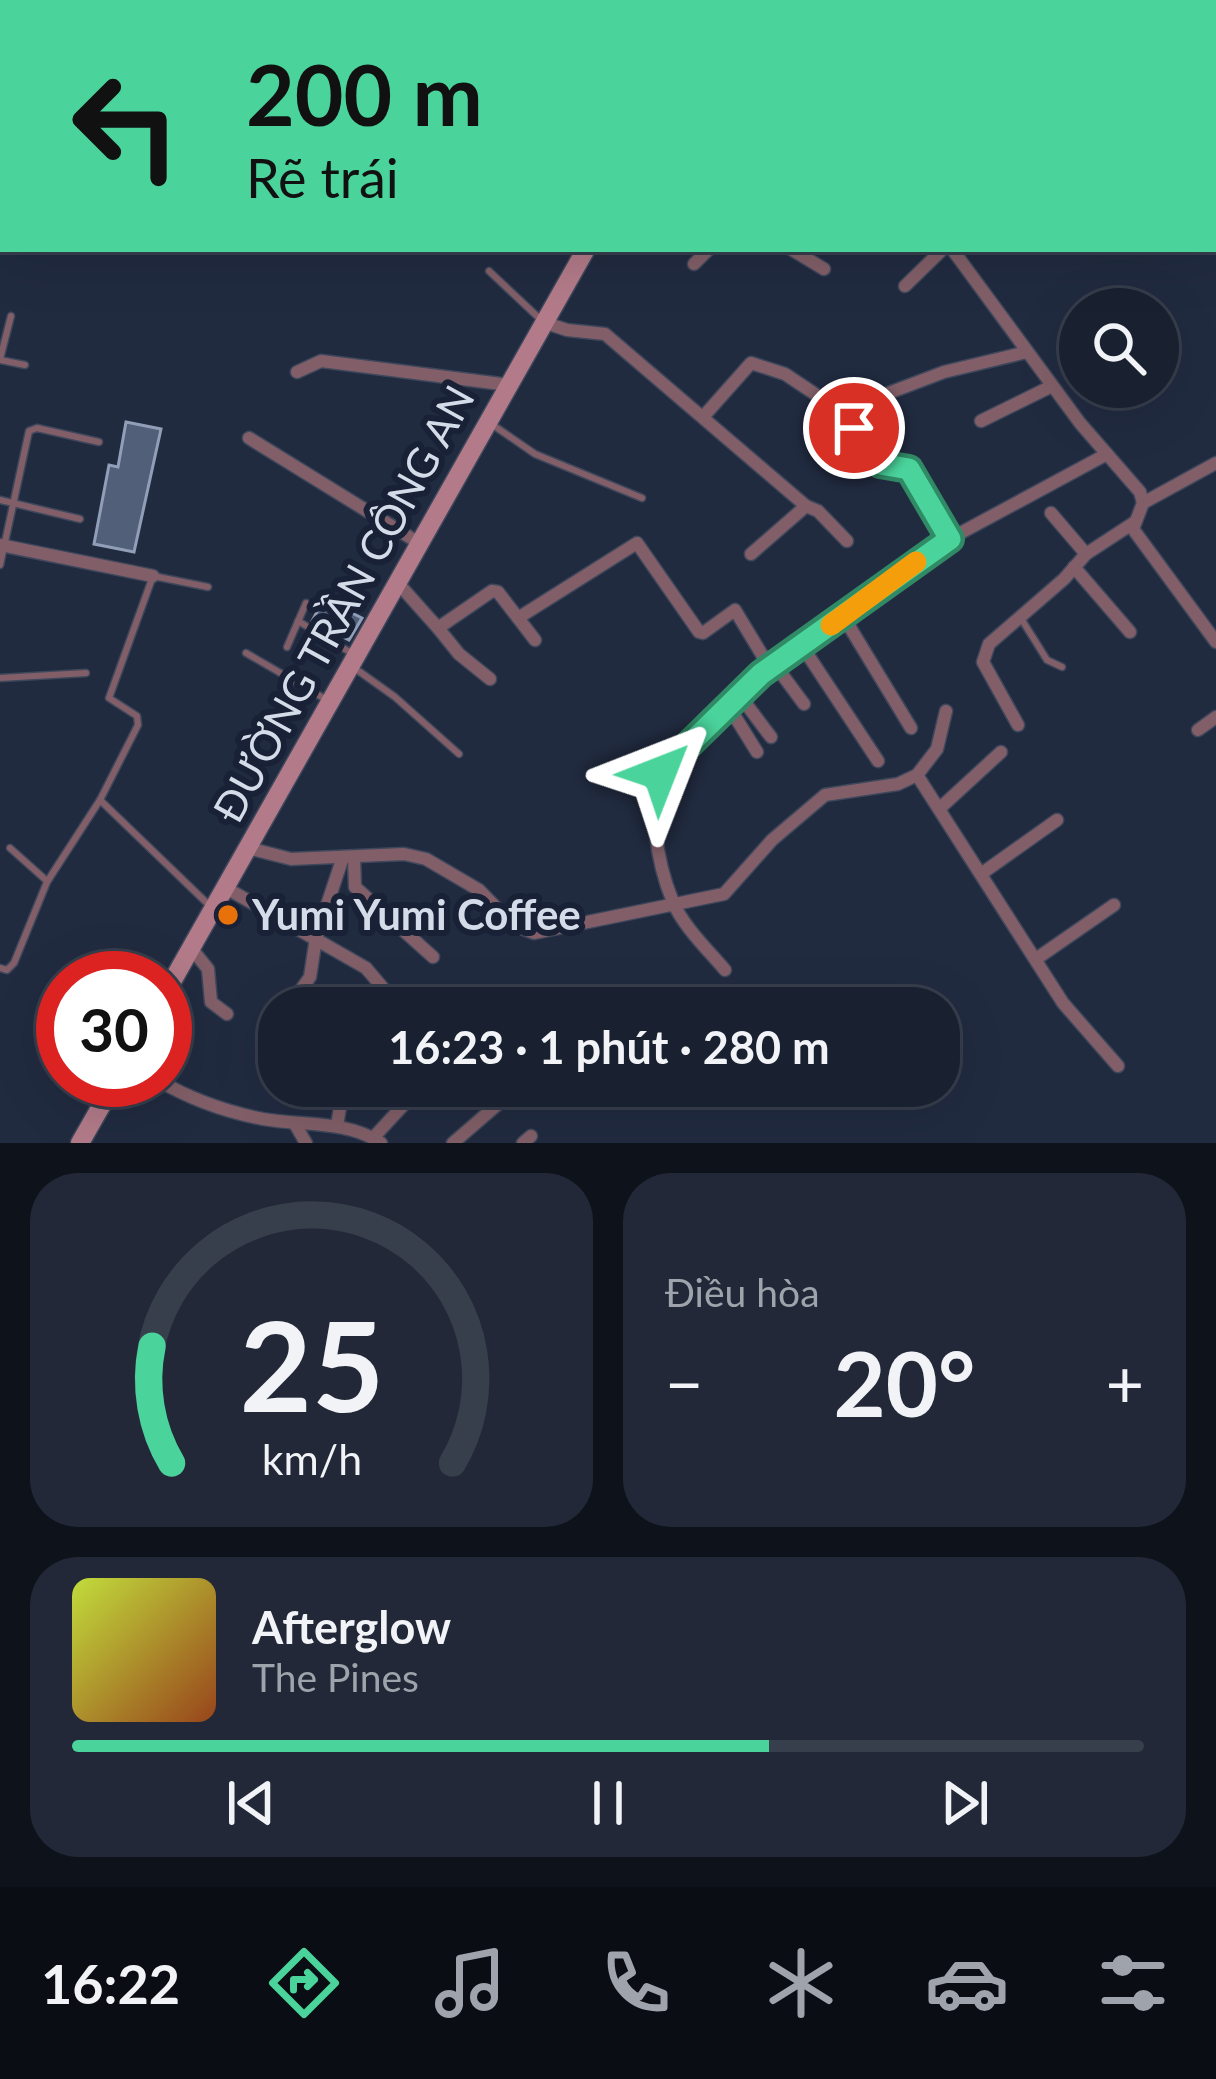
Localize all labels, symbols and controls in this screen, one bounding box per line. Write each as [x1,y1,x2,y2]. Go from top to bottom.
text: 200 m [246,43,483,144]
icon: left [48,48,204,204]
text: Rẽ trái [246,145,399,210]
map controls [1059,288,1179,408]
button: search [1059,288,1179,408]
street label: ĐƯỜNG TRẦN CÔNG AN [201,376,484,830]
pin [803,377,905,479]
icon: arrive [821,395,887,461]
position arrow [597,710,723,836]
place label: Yumi Yumi Coffee [251,889,581,939]
marker: Yumi Yumi Coffee [215,902,241,928]
speed limit sign: 30 [36,951,192,1107]
text: 16:23 · 1 phút · 280 m [388,1020,830,1074]
text: Điều hòa [665,1269,820,1315]
text: 25 [239,1289,384,1439]
text: 20° [834,1328,975,1436]
text: − [665,1343,703,1422]
text: + [1106,1343,1144,1422]
text: km/h [261,1433,362,1484]
text: Afterglow [252,1600,451,1654]
text: The Pines [252,1654,419,1700]
icon: previous [218,1770,284,1836]
icon: pause [575,1770,641,1836]
icon: next [932,1770,998,1836]
icon: directions [262,1941,346,2025]
icon: music [428,1941,512,2025]
icon: phone [594,1941,678,2025]
icon: climate [759,1941,843,2025]
icon: car [925,1941,1009,2025]
icon: filters [1091,1941,1175,2025]
text: 16:22 [41,1951,180,2016]

